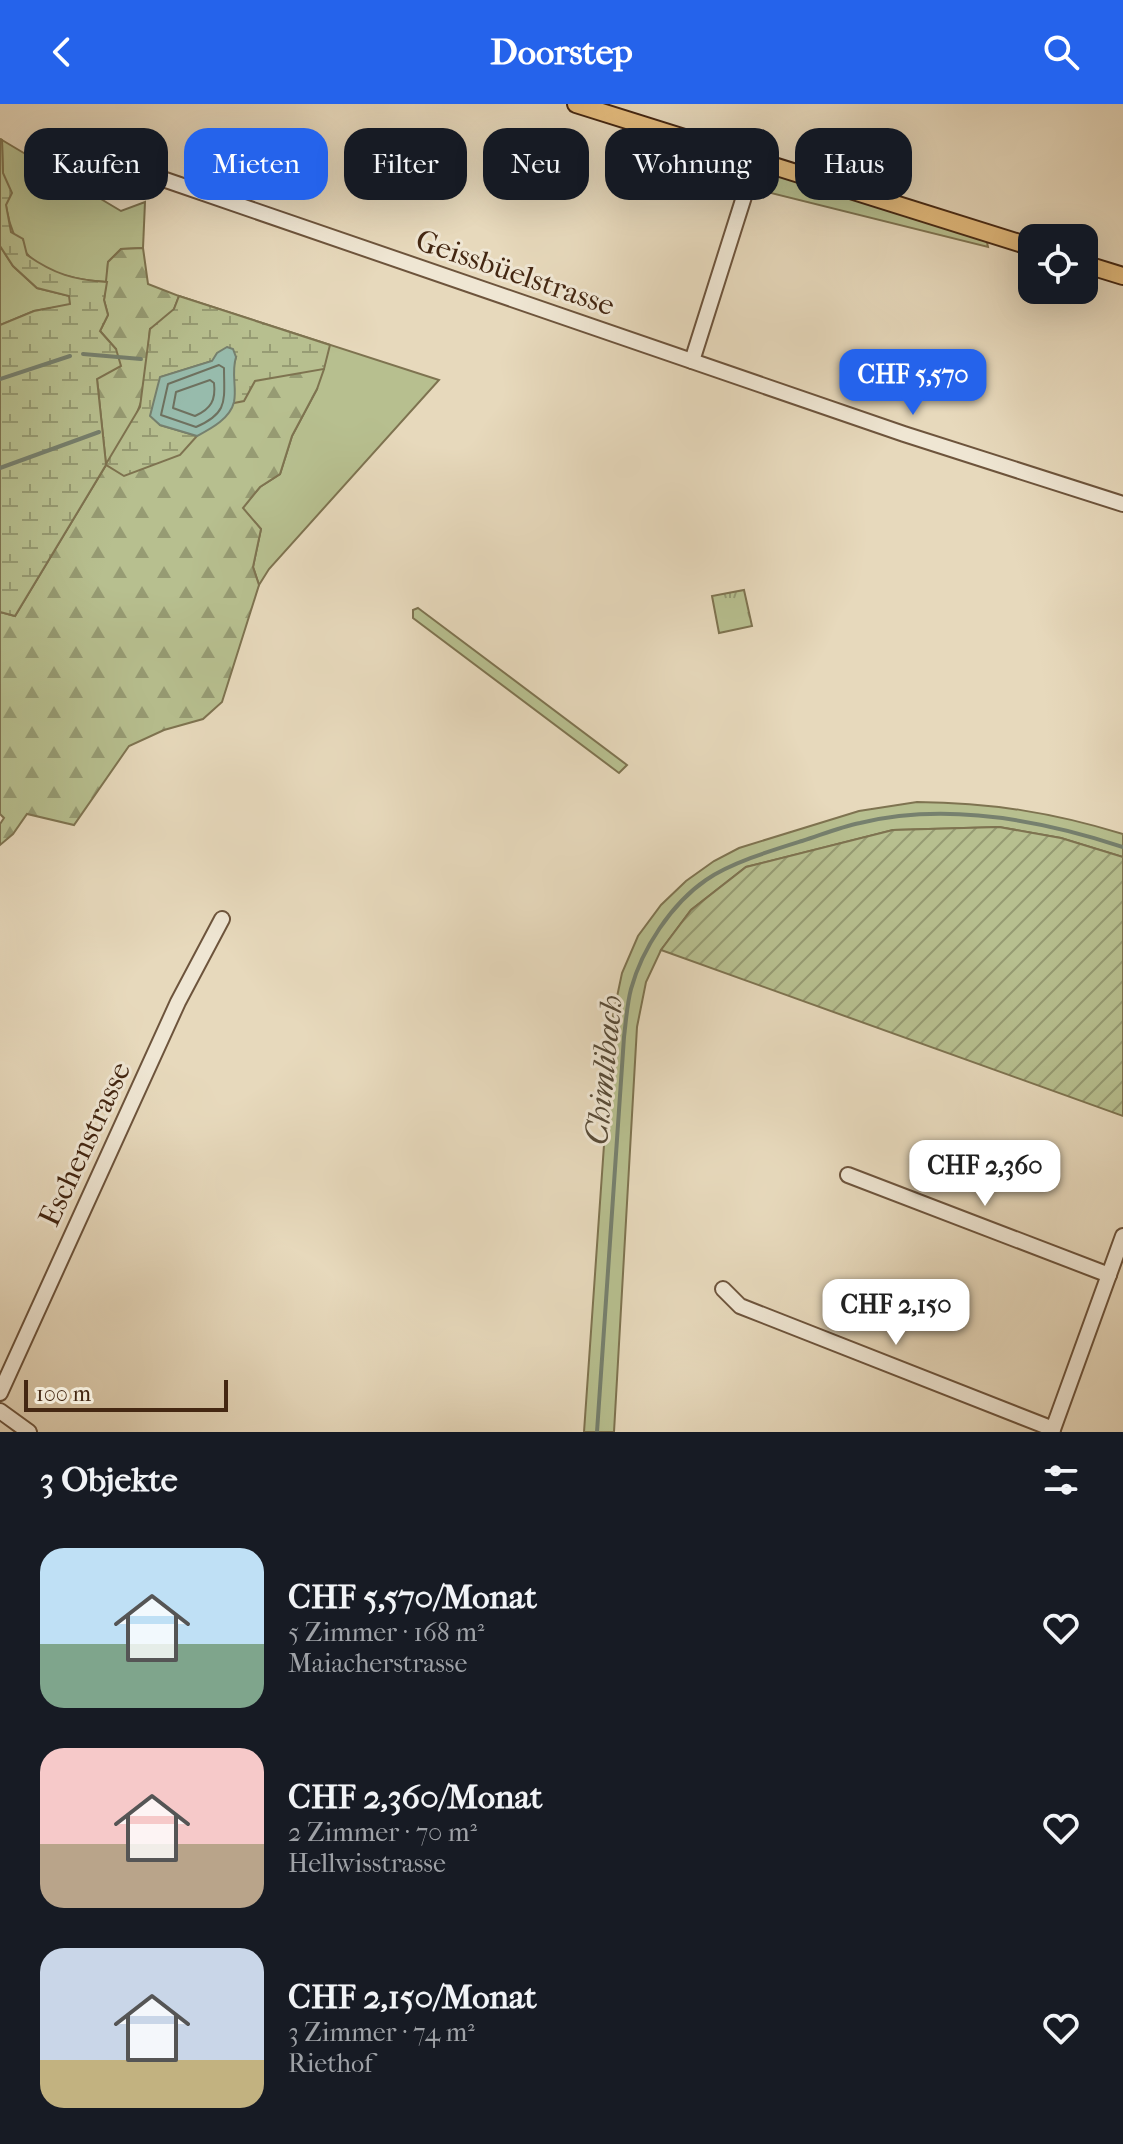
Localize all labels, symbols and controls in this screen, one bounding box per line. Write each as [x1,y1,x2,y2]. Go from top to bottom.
icon: back [40,30,84,74]
icon: search [1039,30,1083,74]
text: Doorstep [490,31,633,73]
chip: Kaufen [24,128,168,200]
chip: Mieten [184,128,328,200]
chip: Filter [344,128,467,200]
chip: Neu [483,128,589,200]
chip: Wohnung [605,128,779,200]
chip: Haus [795,128,912,200]
street label: Geissbüelstrasse [411,223,619,323]
map controls [1018,224,1098,304]
button: locate [1018,224,1098,304]
pin: CHF 5,570 [821,349,1005,417]
text: CHF 5,570 [857,359,969,390]
water label: Chimlibach [578,993,630,1147]
street label: Eschenstrasse [32,1056,138,1232]
pin: CHF 2,360 [893,1140,1077,1208]
text: CHF 2,360 [927,1150,1043,1181]
pin: CHF 2,150 [804,1279,988,1347]
text: CHF 2,150 [840,1289,952,1320]
scale bar [24,1376,228,1412]
text: 100 m [36,1381,91,1407]
icon: filters [1039,1458,1083,1502]
text: 3 Objekte [40,1460,178,1500]
text: CHF 5,570/Monat [288,1577,537,1617]
icon: home [104,1580,200,1676]
icon: heart [1039,1606,1083,1650]
text: 5 Zimmer · 168 m² [288,1617,484,1648]
text: Maiacherstrasse [288,1648,467,1679]
text: CHF 2,360/Monat [288,1777,542,1817]
icon: home [104,1780,200,1876]
icon: heart [1039,1806,1083,1850]
text: 2 Zimmer · 70 m² [288,1817,477,1848]
text: Hellwisstrasse [288,1848,446,1879]
text: CHF 2,150/Monat [288,1977,537,2017]
icon: home [104,1980,200,2076]
icon: heart [1039,2006,1083,2050]
text: 3 Zimmer · 74 m² [288,2017,475,2048]
text: Riethof [288,2048,373,2079]

